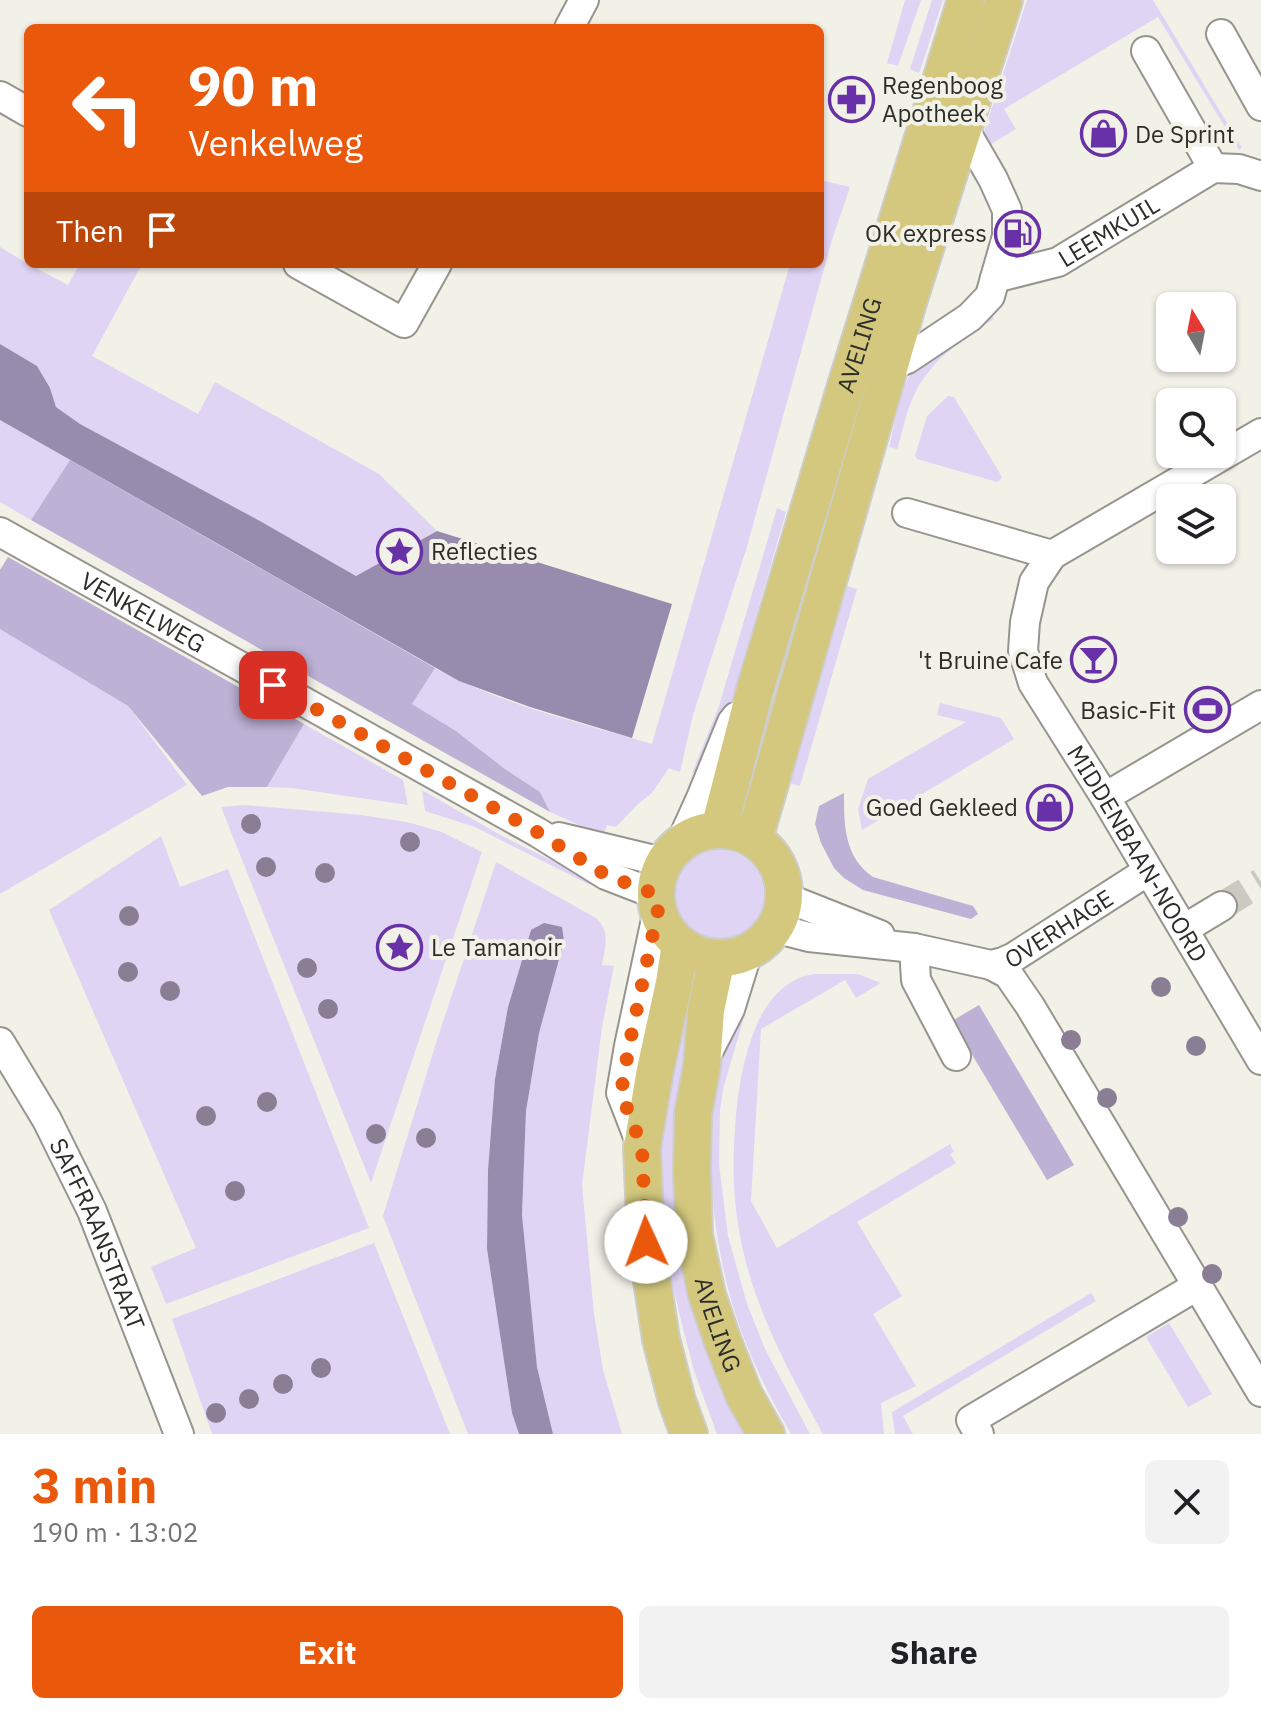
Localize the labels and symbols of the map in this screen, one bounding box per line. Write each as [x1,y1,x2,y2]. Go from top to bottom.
place label: Regenboog Apotheek [882,69,1003,129]
pharmacy icon: Regenboog Apotheek [827,75,875,123]
shop icon: De Sprint [1080,110,1128,158]
place label: De Sprint [1135,118,1235,150]
street label: LEEMKUIL [1052,189,1165,274]
fuel station icon: OK express [994,209,1042,257]
place label: OK express [865,217,987,249]
north arrow [1156,292,1236,372]
street label: AVELING [829,293,889,397]
place icon: Reflecties [376,527,424,575]
place label: Reflecties [431,535,538,567]
street label: VENKELWEG [75,564,211,660]
bar icon: 't Bruine Cafe [1070,636,1118,684]
place label: 't Bruine Cafe [918,644,1063,676]
pin [239,651,307,719]
sports icon: Basic-Fit [1183,686,1231,734]
place label: Basic-Fit [1080,694,1176,726]
street label: MIDDENBAAN-NOORD [1060,739,1215,968]
shop icon: Goed Gekleed [1025,783,1073,831]
place label: Goed Gekleed [866,791,1018,823]
street label: OVERHAGE [999,882,1119,975]
place icon: Le Tamanoir [376,923,424,971]
place label: Le Tamanoir [431,931,562,963]
street label: SAFFRAANSTRAAT [42,1133,153,1335]
position arrow [604,1200,688,1284]
street label: AVELING [688,1274,749,1377]

